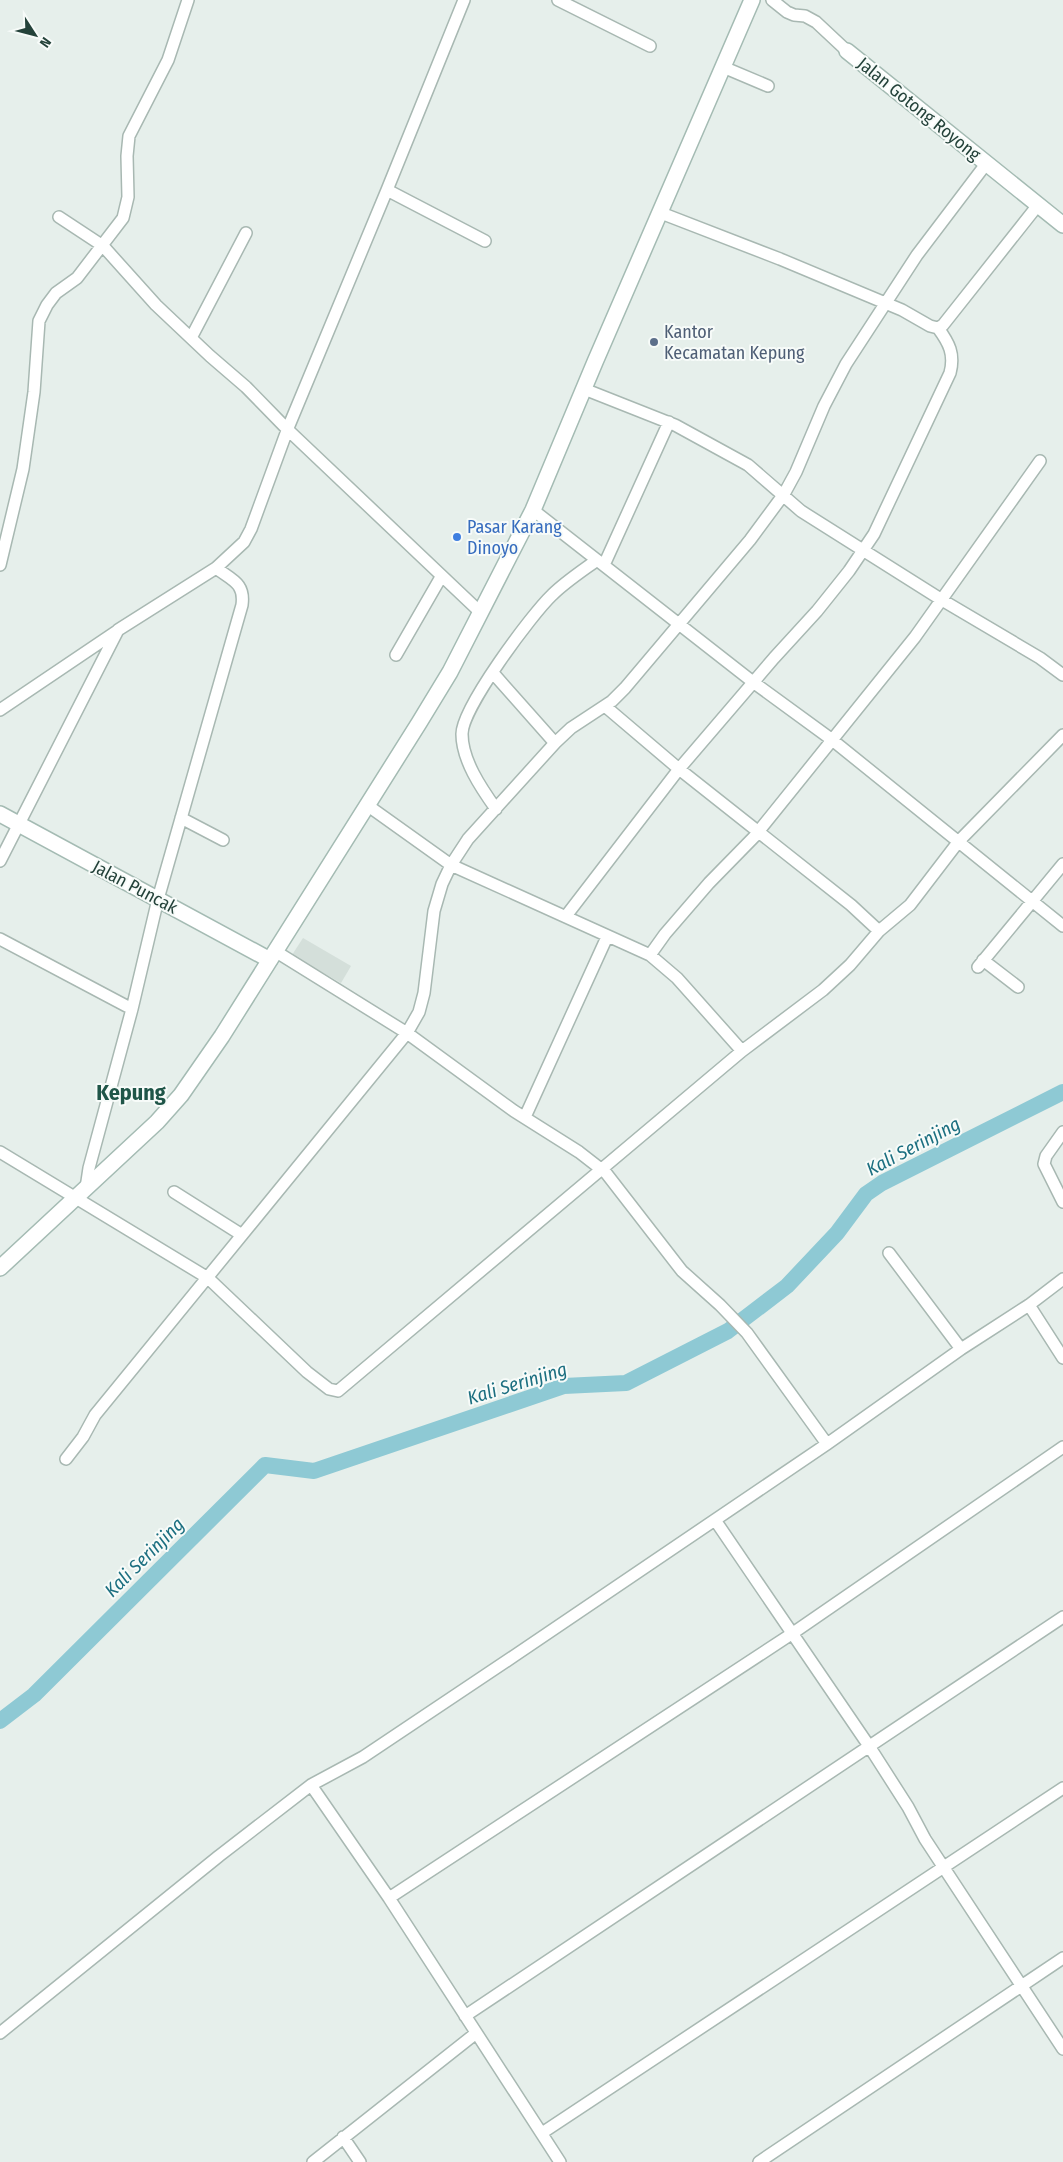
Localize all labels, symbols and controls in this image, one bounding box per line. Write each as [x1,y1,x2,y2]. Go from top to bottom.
north arrow [10,10,60,60]
text: N [36,34,54,51]
street label: Jalan Gotong Royong [853,53,985,166]
place label: Kantor Kecamatan Kepung [664,321,805,364]
marker: Kantor Kecamatan Kepung [648,336,660,348]
place label: Pasar Karang Dinoyo [467,516,562,559]
marker: Pasar Karang Dinoyo [451,531,463,543]
street label: Jalan Puncak [89,855,182,919]
district label: Kepung [96,1079,166,1106]
water label: Kali Serinjing [862,1112,964,1181]
water label: Kali Serinjing [465,1357,570,1410]
water label: Kali Serinjing [100,1513,189,1602]

